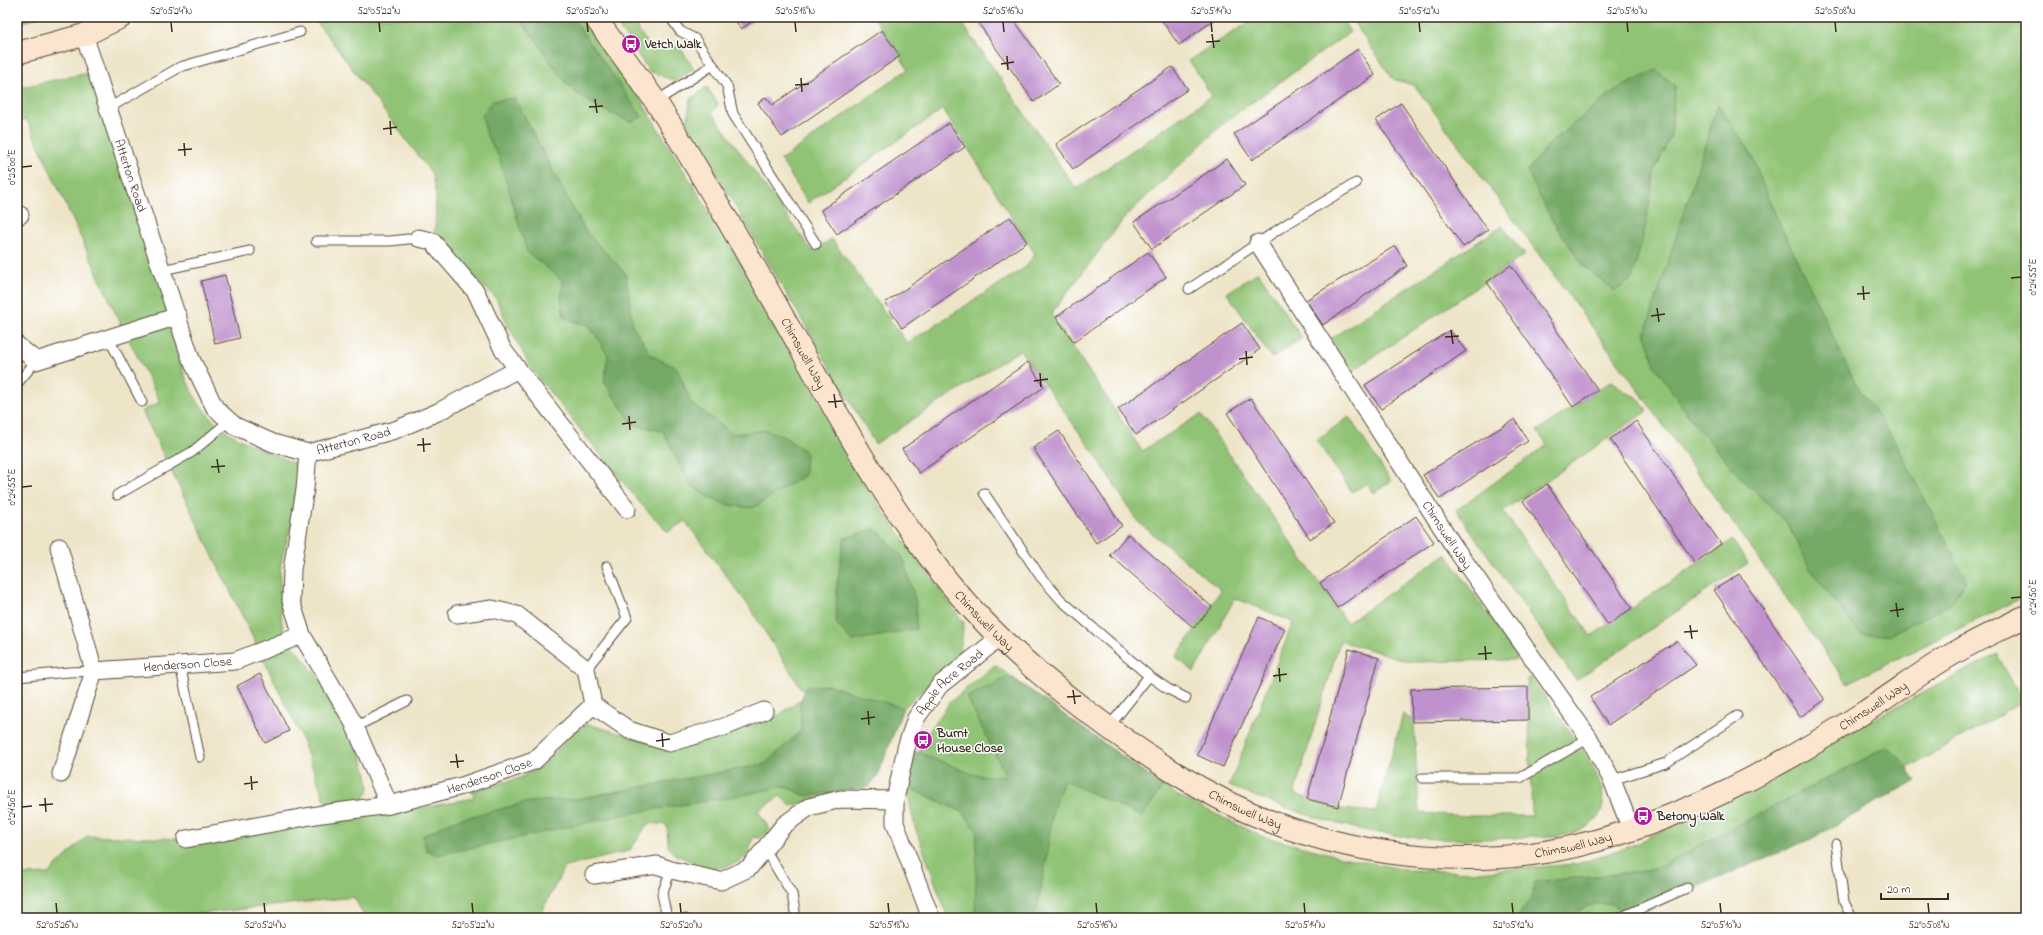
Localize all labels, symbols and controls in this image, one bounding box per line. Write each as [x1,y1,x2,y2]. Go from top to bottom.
text: 52°05'24"N [150,4,193,19]
text: 52°05'22"N [357,4,401,19]
text: 52°05'20"N [566,4,609,19]
text: 52°05'18"N [775,4,815,19]
text: 52°05'16"N [982,4,1024,19]
text: 52°05'14"N [1191,4,1232,19]
text: 52°05'12"N [1398,4,1440,19]
text: 52°05'10"N [1606,4,1648,19]
text: 52°05'08"N [1814,4,1856,19]
bus stop icon: Vetch Walk [620,33,642,55]
place label: Vetch Walk [644,35,702,54]
street label: Atterton Road [110,137,152,215]
text: 0°25'00"E [5,149,20,185]
text: 0°24'55"E [2026,259,2041,295]
street label: Chimswell Way [776,314,831,393]
street label: Atterton Road [315,422,393,460]
text: 0°24'55"E [5,469,20,505]
street label: Chimswell Way [1417,497,1477,574]
text: 0°24'50"E [2026,579,2041,615]
street label: Chimswell Way [950,586,1018,657]
street label: Apple Acre Road [912,644,988,719]
street label: Henderson Close [143,652,233,677]
street label: Chimswell Way [1835,676,1912,735]
place label: Burnt House Close [936,724,1004,758]
bus stop icon: Burnt House Close [912,729,934,751]
street label: Henderson Close [445,753,535,799]
street label: Chimswell Way [1205,785,1285,835]
text: 0°24'50"E [5,789,20,825]
bus stop icon: Betony Walk [1632,805,1654,827]
place label: Betony Walk [1656,807,1725,828]
street label: Chimswell Way [1533,827,1614,863]
scale bar [1881,875,1948,901]
text: 20 m [1887,881,1910,899]
text: 52°05'26"N [36,918,79,933]
text: 52°05'24"N [244,918,287,933]
text: 52°05'22"N [451,918,495,933]
text: 52°05'20"N [660,918,703,933]
text: 52°05'18"N [869,918,909,933]
text: 52°05'16"N [1076,918,1118,933]
text: 52°05'14"N [1285,918,1326,933]
text: 52°05'12"N [1492,918,1534,933]
text: 52°05'10"N [1700,918,1742,933]
text: 52°05'08"N [1908,918,1950,933]

